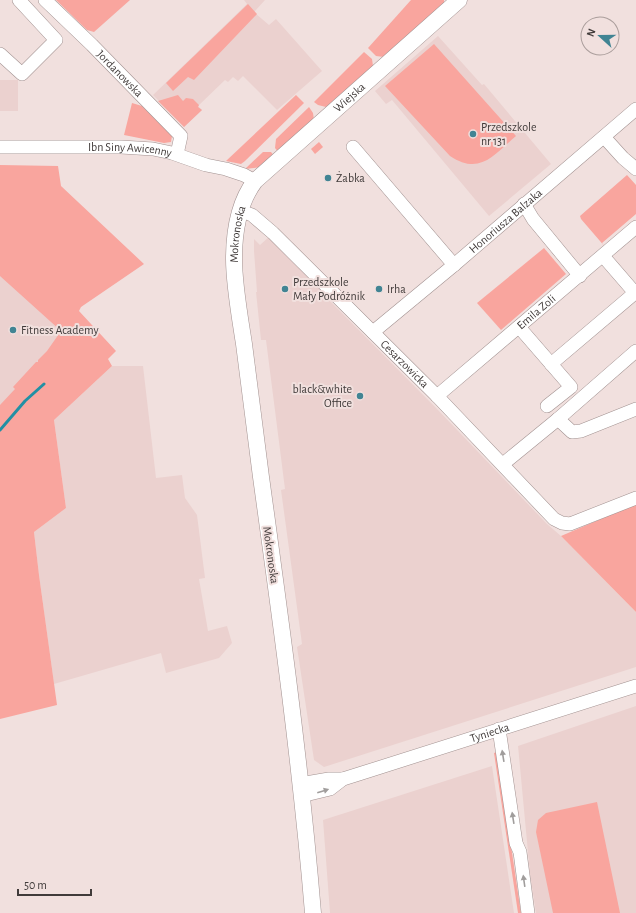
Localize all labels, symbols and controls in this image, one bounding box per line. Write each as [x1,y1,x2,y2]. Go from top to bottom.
north arrow [580,16,620,56]
text: N [585,27,598,38]
street label: Jordanowska [95,48,146,100]
street label: Wiejska [331,80,368,114]
place label: Przedszkole nr 131 [481,121,537,147]
marker: Przedszkole nr 131 [468,129,478,139]
street label: Ibn Siny Awicenny [88,141,173,160]
place label: Żabka [336,171,365,184]
marker: Żabka [323,173,333,183]
street label: Honoriusza Balzaka [467,186,545,255]
street label: Mokronoska [228,204,248,263]
place label: Przedszkole Mały Podróżnik [293,276,366,303]
place label: Irha [387,283,406,295]
marker: Przedszkole Mały Podróżnik [280,284,290,294]
marker: Irha [374,284,384,294]
street label: Emila Zoli [514,292,558,331]
place label: Fitness Academy [21,324,99,337]
marker: Fitness Academy [8,325,18,335]
street label: Cesarzowicka [378,338,431,390]
place label: black&white Office [292,383,352,409]
marker: black&white Office [355,391,365,401]
street label: Mokronoska [261,526,281,585]
street label: Tyniecka [469,721,511,744]
one-way arrow [500,750,506,762]
one-way arrow [318,788,330,794]
one-way arrow [510,812,516,824]
scale bar [18,871,91,897]
one-way arrow [521,875,527,887]
text: 50 m [24,879,47,891]

